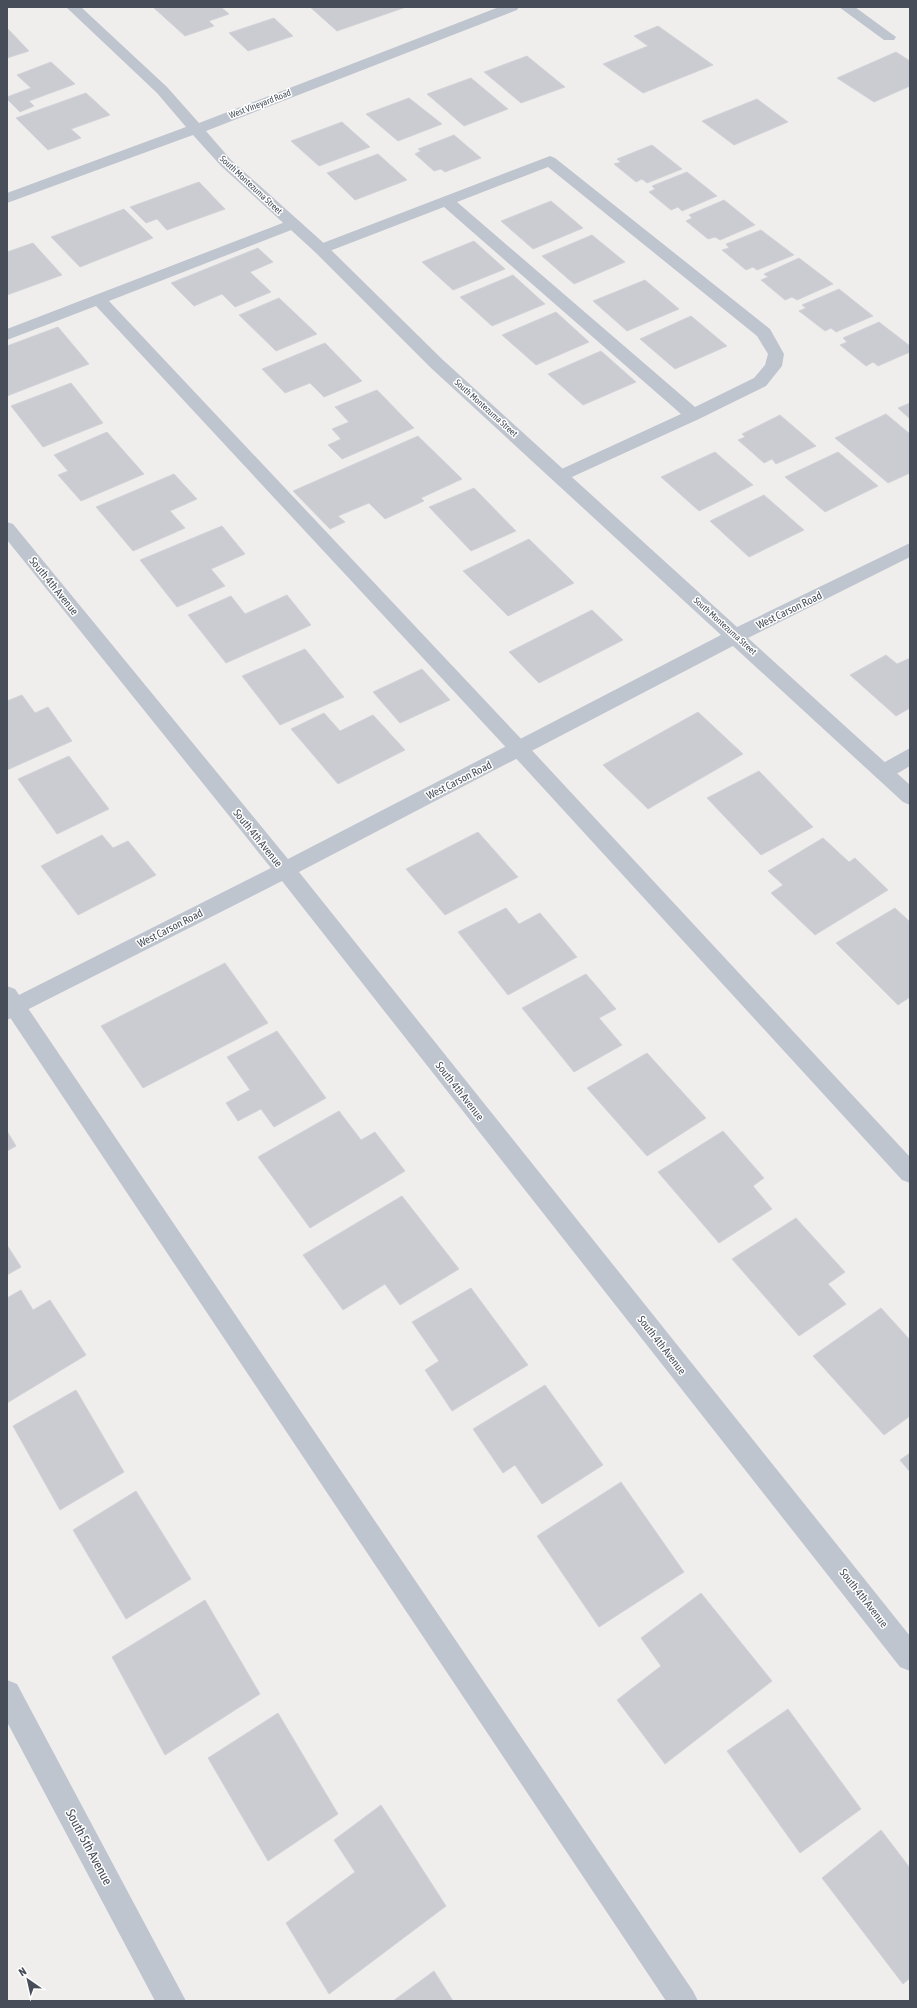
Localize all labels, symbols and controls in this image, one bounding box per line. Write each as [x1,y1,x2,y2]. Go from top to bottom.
street label: West Vineyard Road [228,88,292,120]
street label: South Montezuma Street [218,154,284,217]
street label: South Montezuma Street [453,377,520,439]
street label: South 4th Avenue [27,555,81,617]
street label: West Carson Road [754,589,824,631]
street label: South Montezuma Street [692,595,759,657]
street label: West Carson Road [424,758,494,802]
street label: South 4th Avenue [231,807,285,869]
street label: West Carson Road [135,906,205,950]
street label: South 4th Avenue [433,1059,487,1123]
street label: South 4th Avenue [635,1313,689,1377]
street label: South 4th Avenue [837,1566,891,1630]
street label: South 5th Avenue [63,1807,115,1888]
north arrow [8,1960,48,2000]
text: N [16,1965,28,1979]

